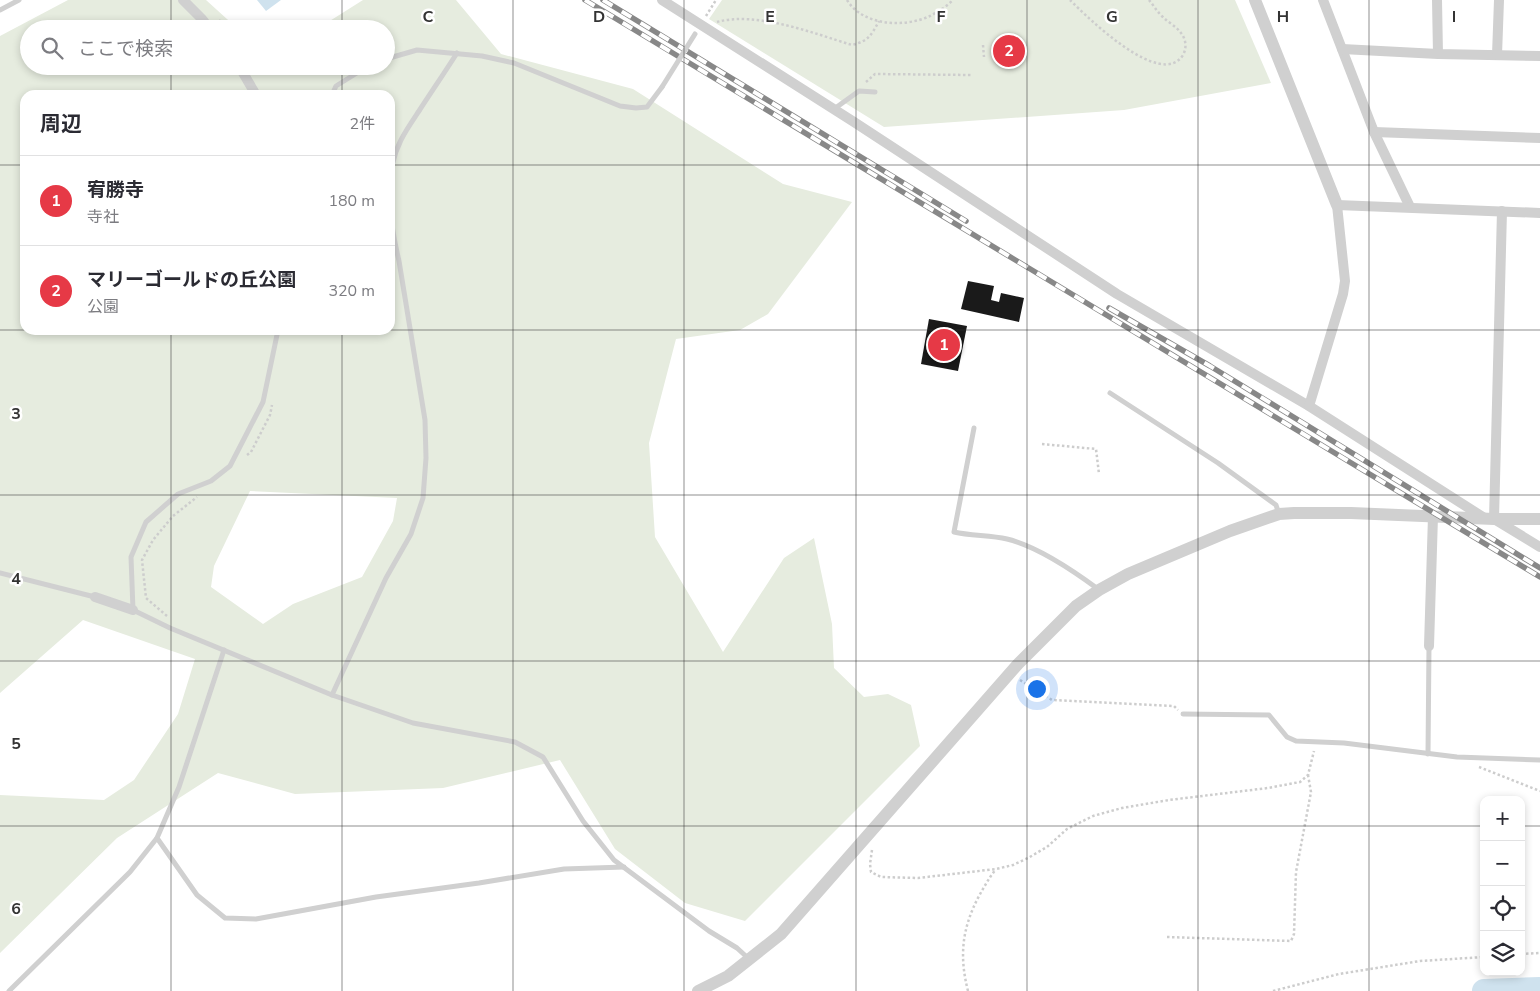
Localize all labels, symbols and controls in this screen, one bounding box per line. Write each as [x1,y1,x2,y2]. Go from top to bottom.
text: C [423,6,434,28]
text: D [593,6,605,28]
text: E [765,6,775,28]
text: F [937,6,946,28]
text: G [1106,6,1118,28]
text: H [1277,6,1289,28]
text: I [1452,6,1456,28]
search box [20,20,395,75]
pin: 2 [993,32,1025,70]
icon: search [38,34,66,62]
text: ここで検索 [78,36,173,62]
text: 周辺 [40,110,82,138]
text: 2件 [349,113,375,135]
text: 宥勝寺 [87,177,144,203]
text: 1 [51,190,61,212]
text: 180 m [328,190,375,212]
text: 寺社 [87,206,119,228]
text: マリーゴールドの丘公園 [87,267,296,293]
text: 2 [51,280,61,302]
text: 320 m [328,280,375,302]
text: 公園 [87,296,119,318]
pin: 1 [928,326,960,364]
text: 3 [11,403,21,425]
text: 4 [11,568,21,590]
your location [1024,676,1050,702]
text: 5 [11,733,21,755]
map controls [1480,796,1525,976]
button: + [1480,796,1525,841]
button: − [1480,841,1525,886]
button: locate [1480,886,1525,931]
text: 6 [11,898,21,920]
button: layers [1480,931,1525,976]

